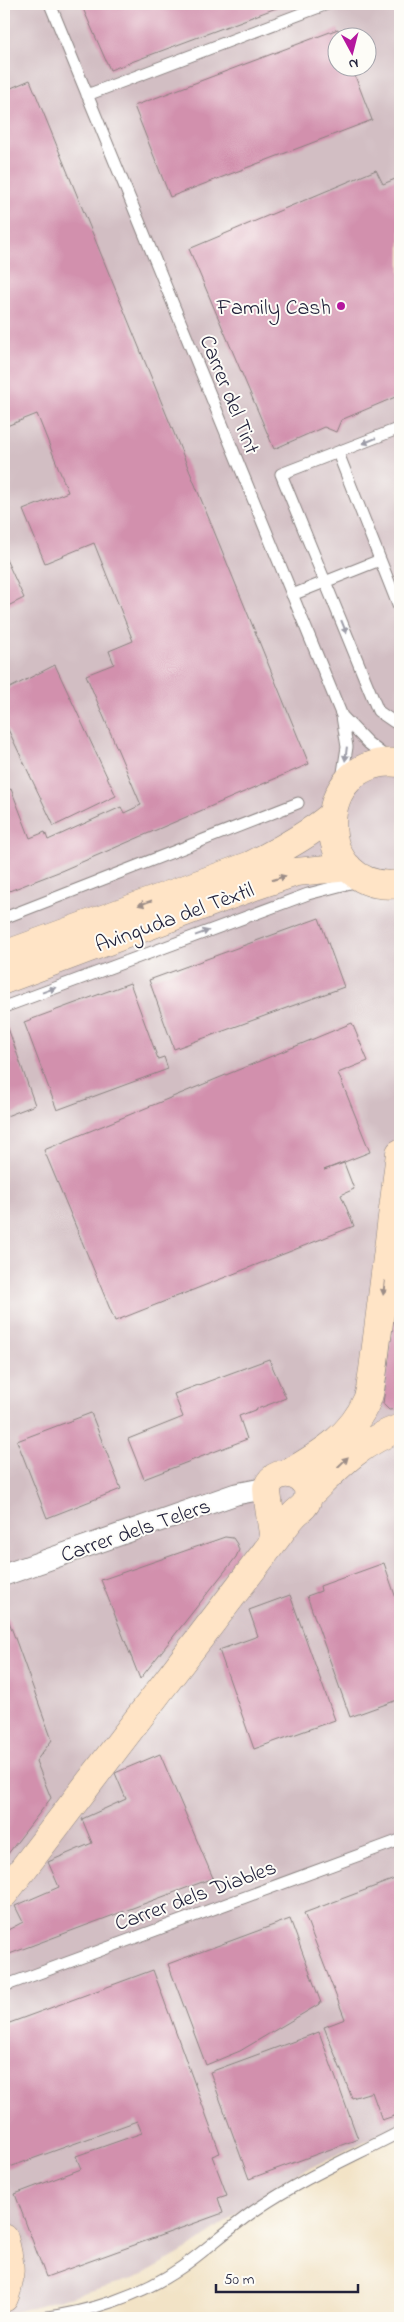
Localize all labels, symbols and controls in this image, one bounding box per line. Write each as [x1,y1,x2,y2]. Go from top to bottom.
north arrow [326,28,376,78]
text: N [347,52,359,74]
place label: Family Cash [216,293,331,326]
marker: Family Cash [335,300,347,312]
street label: Carrer del Tint [190,331,267,460]
one-way arrow [362,437,376,445]
one-way arrow [341,620,349,634]
one-way arrow [341,746,349,762]
one-way arrow [272,874,287,882]
street label: Avinguda del Tèxtil [91,875,259,963]
one-way arrow [138,900,153,907]
one-way arrow [195,929,210,937]
one-way arrow [42,986,57,993]
one-way arrow [379,1281,387,1297]
one-way arrow [337,1456,349,1468]
street label: Carrer dels Telers [57,1491,215,1572]
street label: Carrer dels Diables [111,1853,281,1941]
scale bar [216,2262,359,2294]
text: 50 m [224,2269,255,2291]

